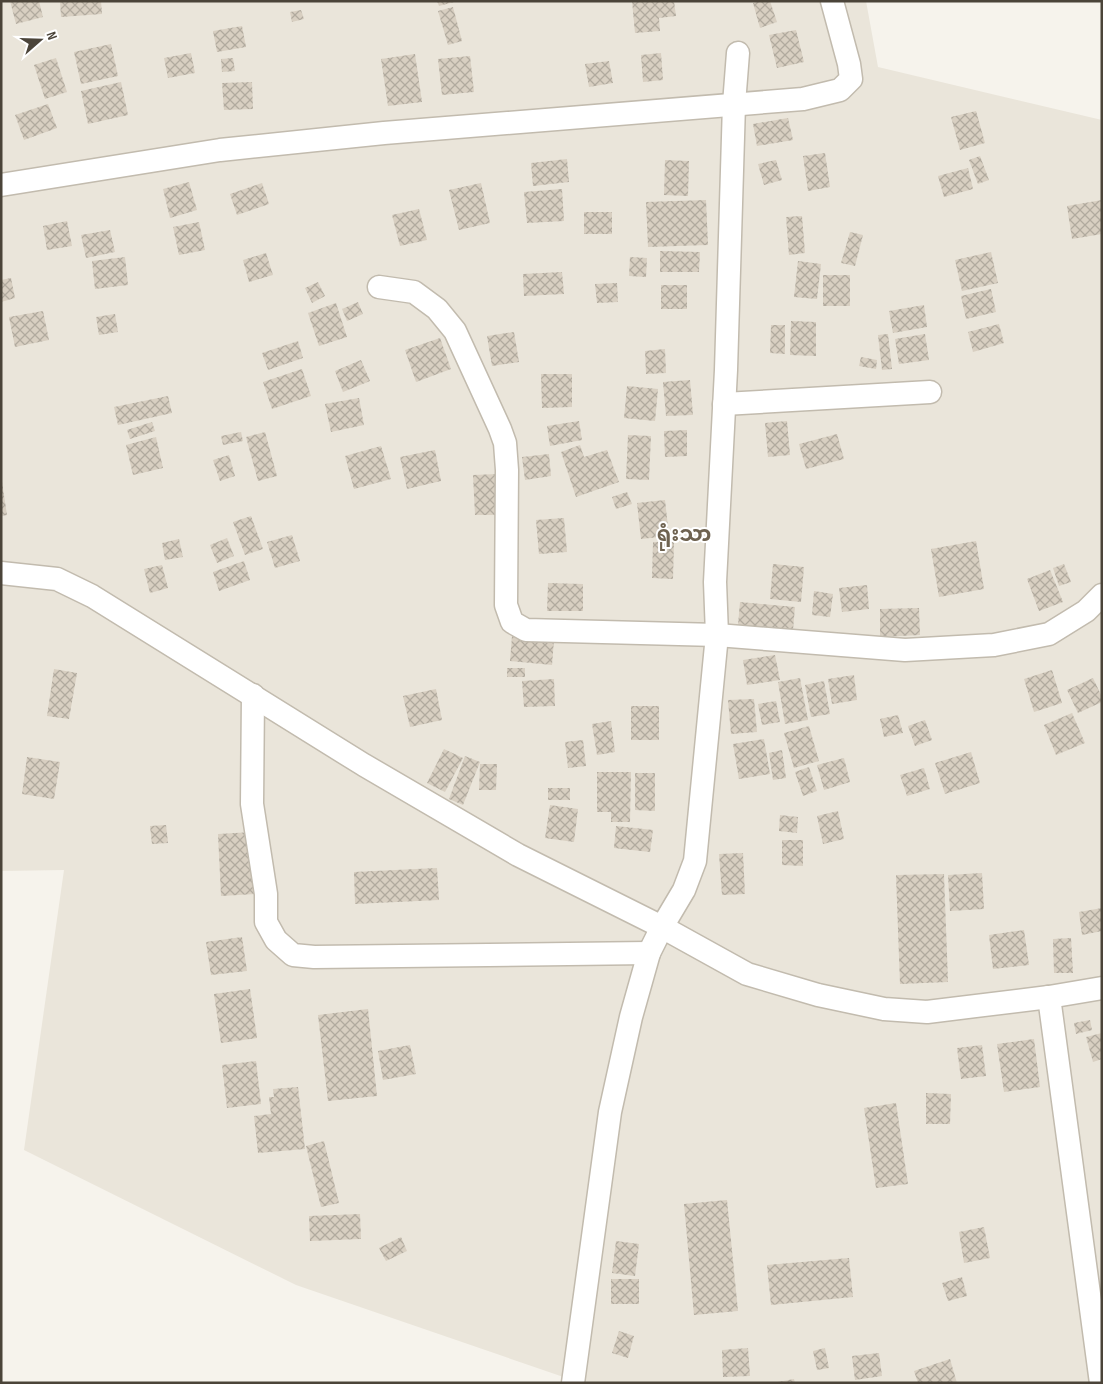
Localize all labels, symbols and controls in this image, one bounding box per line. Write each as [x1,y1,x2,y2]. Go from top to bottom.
north arrow [15,15,65,65]
text: N [42,29,61,42]
district label: ရုံးသာ [657,522,711,551]

